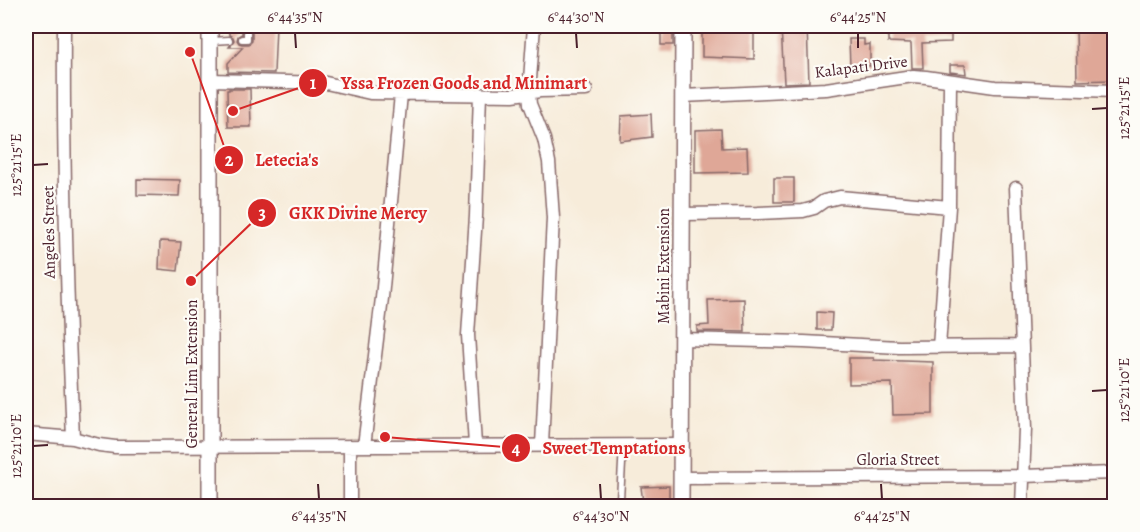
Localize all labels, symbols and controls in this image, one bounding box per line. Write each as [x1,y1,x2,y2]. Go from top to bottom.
text: 6°44'35"N [267,7,323,27]
text: 6°44'30"N [547,7,605,27]
text: 6°44'25"N [830,7,886,27]
street label: Kalapati Drive [813,50,909,84]
callout: Yssa Frozen Goods and Minimart [298,65,599,101]
text: 1 [310,71,317,95]
text: Yssa Frozen Goods and Minimart [340,71,587,95]
text: 125°21'15"E [1114,76,1134,140]
text: 125°21'15"E [6,133,26,197]
callout: Letecia's [214,142,331,178]
text: 2 [225,148,234,172]
text: Letecia's [255,148,319,172]
street label: Angeles Street [37,185,61,280]
callout: GKK Divine Mercy [247,195,439,231]
text: 3 [258,201,266,225]
text: GKK Divine Mercy [289,201,428,225]
street label: Mabini Extension [653,208,675,324]
street label: General Lim Extension [181,299,203,449]
text: 125°21'10"E [1114,358,1134,422]
text: 125°21'10"E [6,414,26,478]
callout: Sweet Temptations [501,430,698,466]
text: 4 [512,436,521,460]
text: Sweet Temptations [542,436,686,460]
street label: Gloria Street [857,449,940,471]
text: 6°44'35"N [291,506,347,526]
text: 6°44'30"N [572,506,630,526]
text: 6°44'25"N [854,506,910,526]

